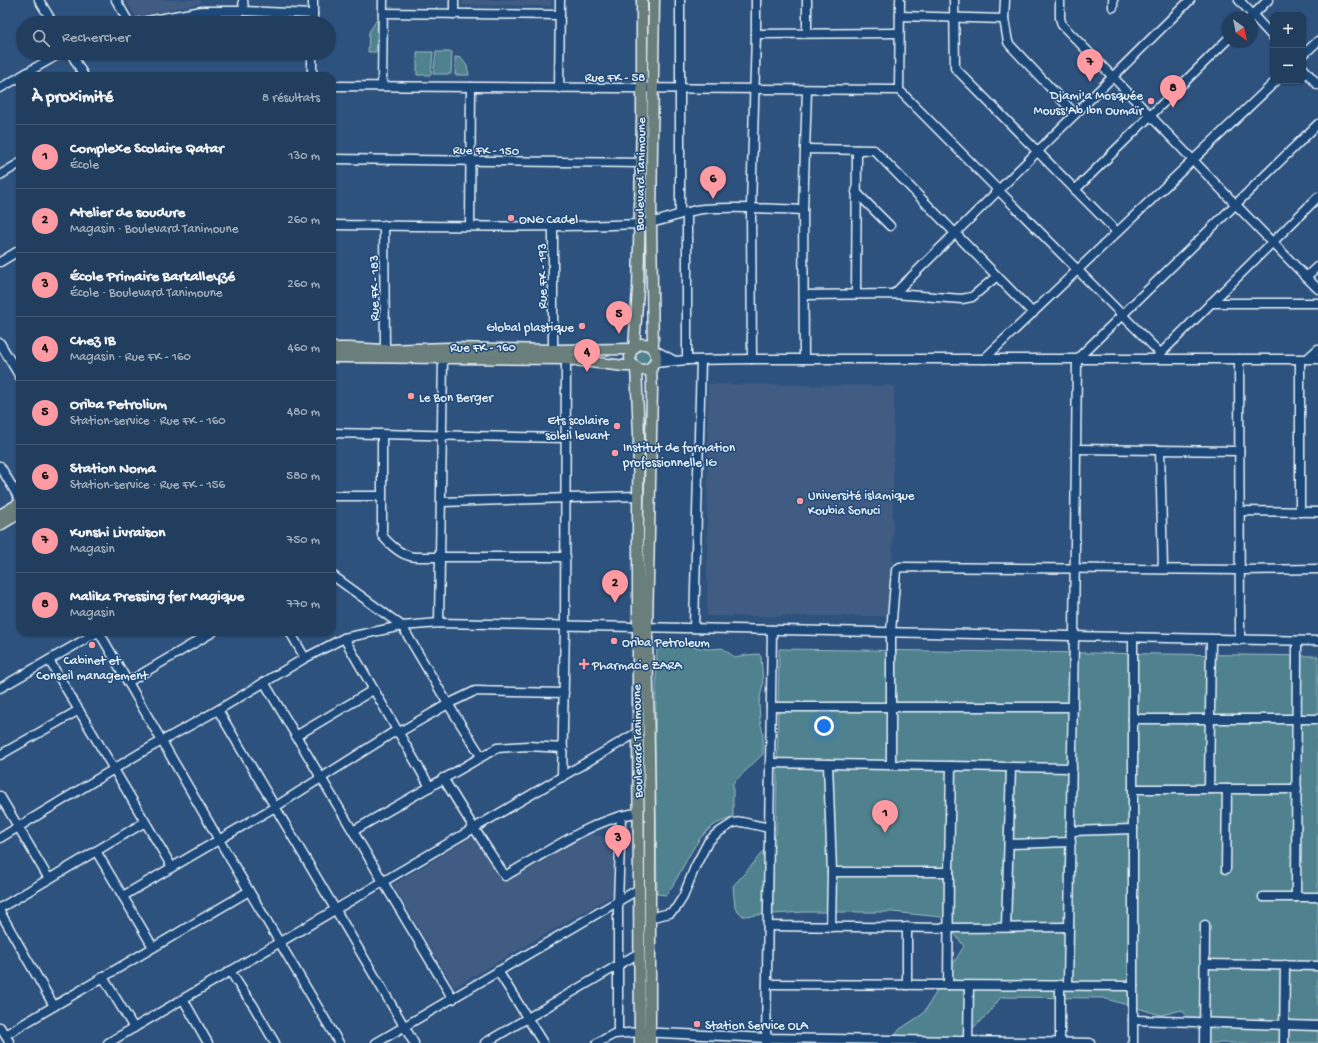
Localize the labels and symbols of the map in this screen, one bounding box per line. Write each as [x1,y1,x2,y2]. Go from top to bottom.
north arrow [1222,12,1258,48]
pin: 7 [1077,49,1103,82]
street label: Rue FK - 58 [585,71,645,86]
pin: 8 [1160,75,1186,108]
place label: Djami'a Mosquée Mouss'Ab Ibn Oumaïr [1034,89,1144,119]
marker: Djami'a Mosquée Mouss'Ab Ibn Oumaïr [1146,96,1156,106]
street label: Boulevard Tanimoune [633,117,650,232]
street label: Rue FK - 150 [453,143,520,160]
pin: 6 [700,166,726,199]
marker: ONG Cadel [506,213,516,223]
place label: ONG Cadel [519,213,578,228]
street label: Rue FK - 193 [536,243,551,309]
street label: Rue FK - 183 [368,255,383,321]
pin: 5 [606,301,632,334]
place label: Global plastique [486,321,574,336]
marker: Global plastique [577,321,587,331]
pin: 4 [574,339,600,372]
street label: Rue FK - 160 [450,341,517,356]
marker: Le Bon Berger [406,391,416,401]
place label: Le Bon Berger [419,391,494,406]
place label: Ets scolaire soleil levant [545,414,611,444]
marker: Ets scolaire soleil levant [612,421,622,431]
place label: Institut de formation professionnelle IG [622,441,736,471]
marker: Institut de formation professionnelle IG [610,448,620,458]
place label: Université islamique Koubia Sonuci [808,489,915,519]
marker: Université islamique Koubia Sonuci [795,496,805,506]
pin: 2 [602,570,628,603]
marker: Oriba Petroleum [609,636,619,646]
place label: Oriba Petroleum [622,636,710,651]
marker: Cabinet et Conseil management [87,640,97,650]
place label: Cabinet et Conseil management [36,654,149,684]
marker: Pharmacie ZARA [579,659,589,669]
place label: Pharmacie ZARA [591,659,683,674]
street label: Boulevard Tanimoune [630,684,647,799]
your location [814,716,834,736]
pin: 1 [872,800,898,833]
pin: 3 [605,825,631,858]
marker: Station Service OLA [692,1019,702,1029]
place label: Station Service OLA [705,1019,809,1034]

